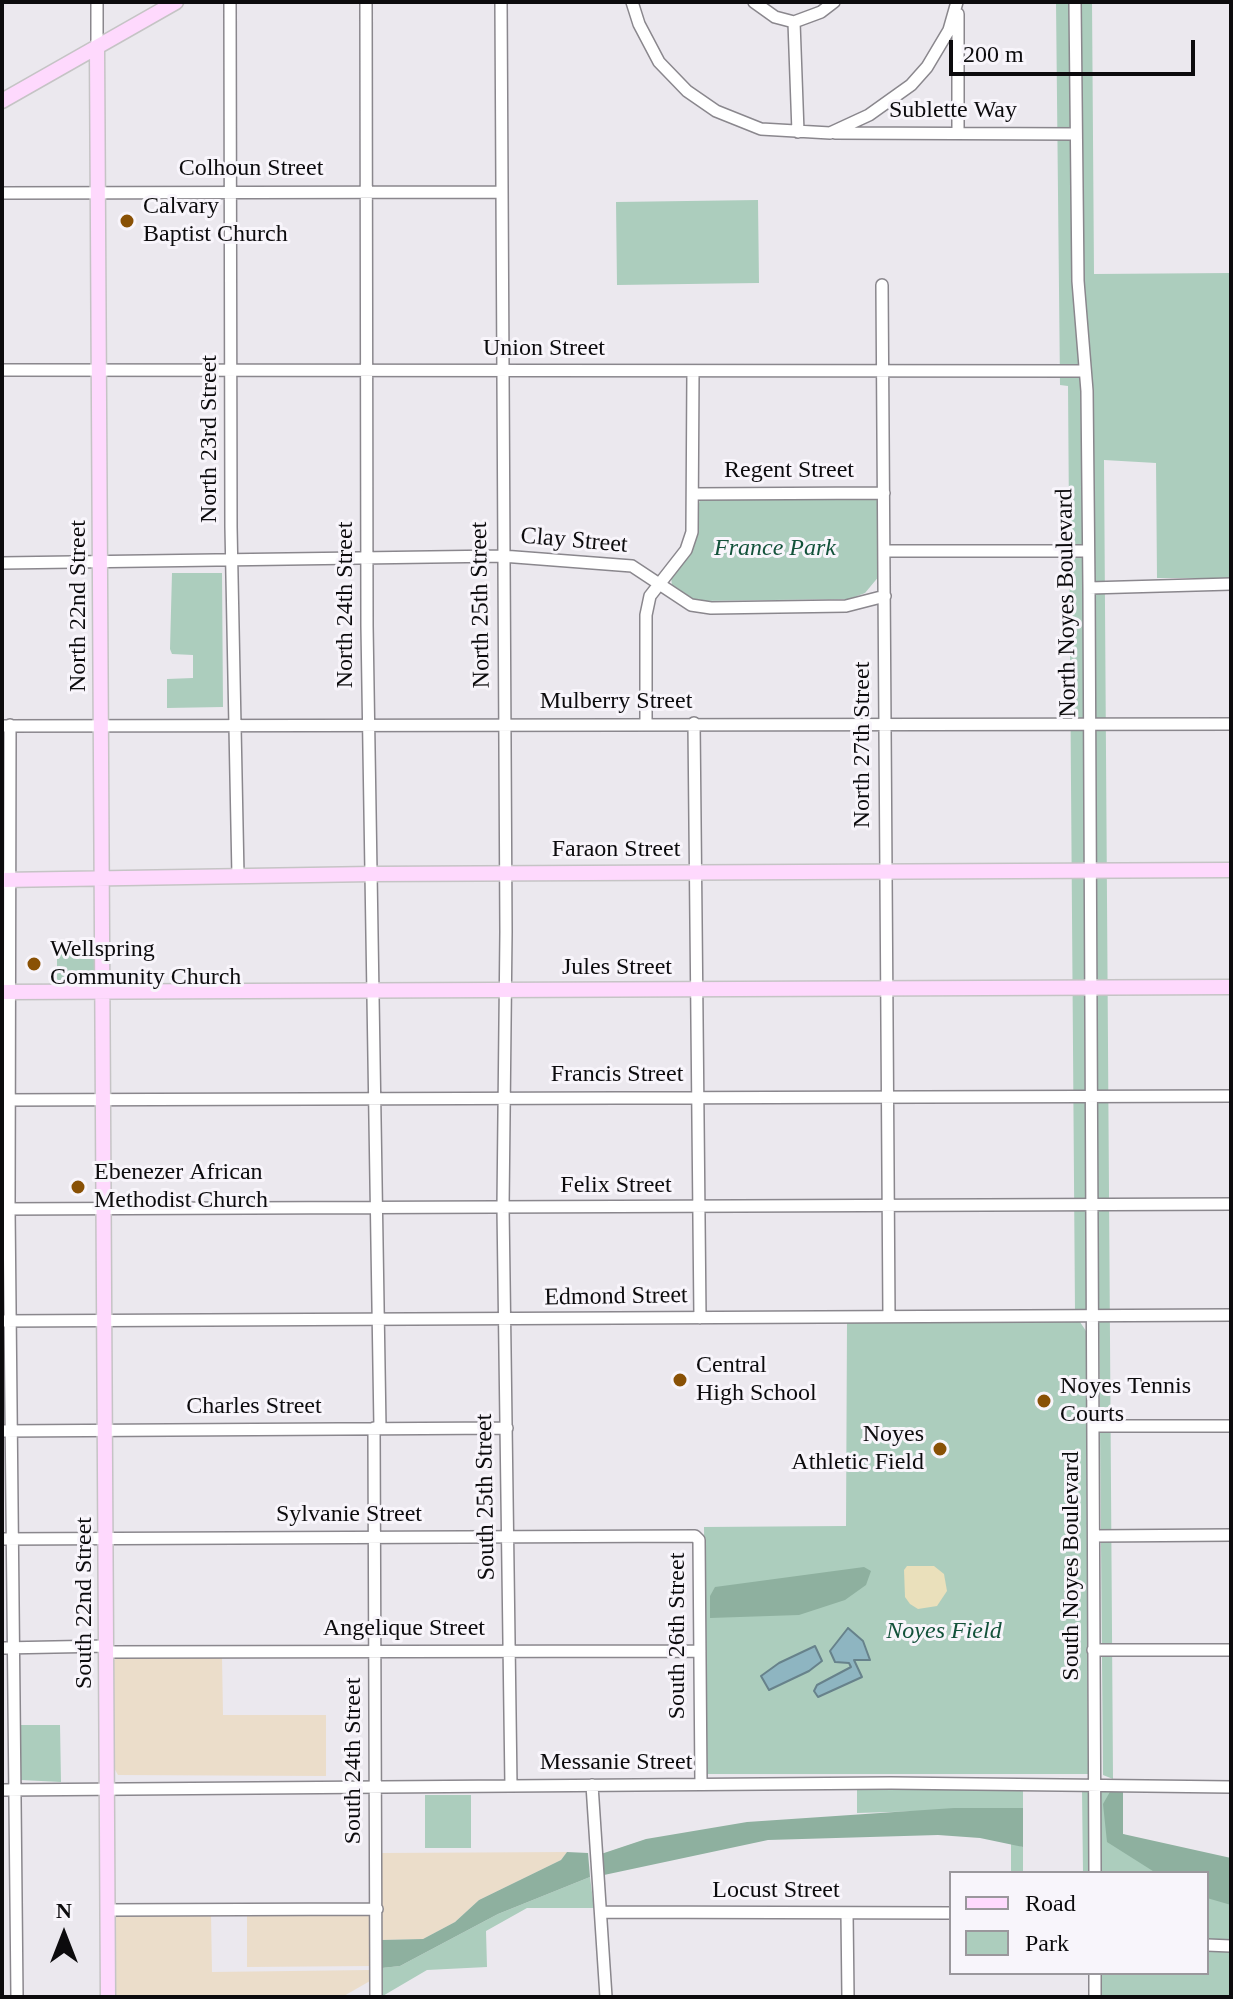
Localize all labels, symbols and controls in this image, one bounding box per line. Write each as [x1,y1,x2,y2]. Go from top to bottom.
scale bar [953,24,1199,74]
text: 200 m [963,41,1024,67]
street label: Sublette Way [889,97,1017,125]
street label: Colhoun Street [179,155,323,183]
place label: Calvary Baptist Church [143,193,288,249]
marker: Calvary Baptist Church [118,212,136,230]
street label: Union Street [483,335,605,363]
street label: North 23rd Street [196,355,224,523]
street label: Regent Street [724,457,854,485]
street label: North Noyes Boulevard [1051,488,1083,718]
street label: North 22nd Street [65,520,93,692]
street label: North 25th Street [465,521,497,689]
street label: North 24th Street [332,522,360,688]
street label: Clay Street [519,522,629,560]
park label: France Park [714,535,836,563]
street label: North 27th Street [849,662,877,828]
street label: Mulberry Street [540,688,692,716]
street label: Faraon Street [552,836,680,864]
place label: Wellspring Community Church [50,936,241,992]
street label: Jules Street [562,954,672,982]
marker: Wellspring Community Church [25,955,43,973]
street label: Francis Street [551,1061,683,1089]
place label: Ebenezer African Methodist Church [94,1159,268,1215]
street label: Felix Street [560,1172,672,1200]
marker: Ebenezer African Methodist Church [69,1178,87,1196]
street label: Edmond Street [544,1281,688,1313]
place label: Central High School [696,1352,817,1408]
marker: Central High School [671,1371,689,1389]
place label: Noyes Tennis Courts [1060,1373,1191,1429]
marker: Noyes Tennis Courts [1035,1392,1053,1410]
street label: Charles Street [186,1393,322,1421]
street label: South 25th Street [470,1413,502,1581]
place label: Noyes Athletic Field [791,1421,924,1477]
marker: Noyes Athletic Field [931,1440,949,1458]
street label: South Noyes Boulevard [1058,1451,1086,1681]
street label: Sylvanie Street [276,1501,422,1529]
street label: South 22nd Street [71,1517,99,1689]
street label: South 26th Street [664,1553,692,1719]
street label: Angelique Street [323,1615,485,1643]
park label: Noyes Field [886,1618,1002,1646]
street label: South 24th Street [340,1678,368,1844]
street label: Messanie Street [540,1749,692,1777]
legend [949,1871,1209,1975]
street label: Locust Street [712,1877,840,1905]
text: Road [1025,1890,1076,1916]
north arrow [24,1895,104,1975]
text: N [56,1898,72,1923]
text: Park [1025,1930,1069,1956]

